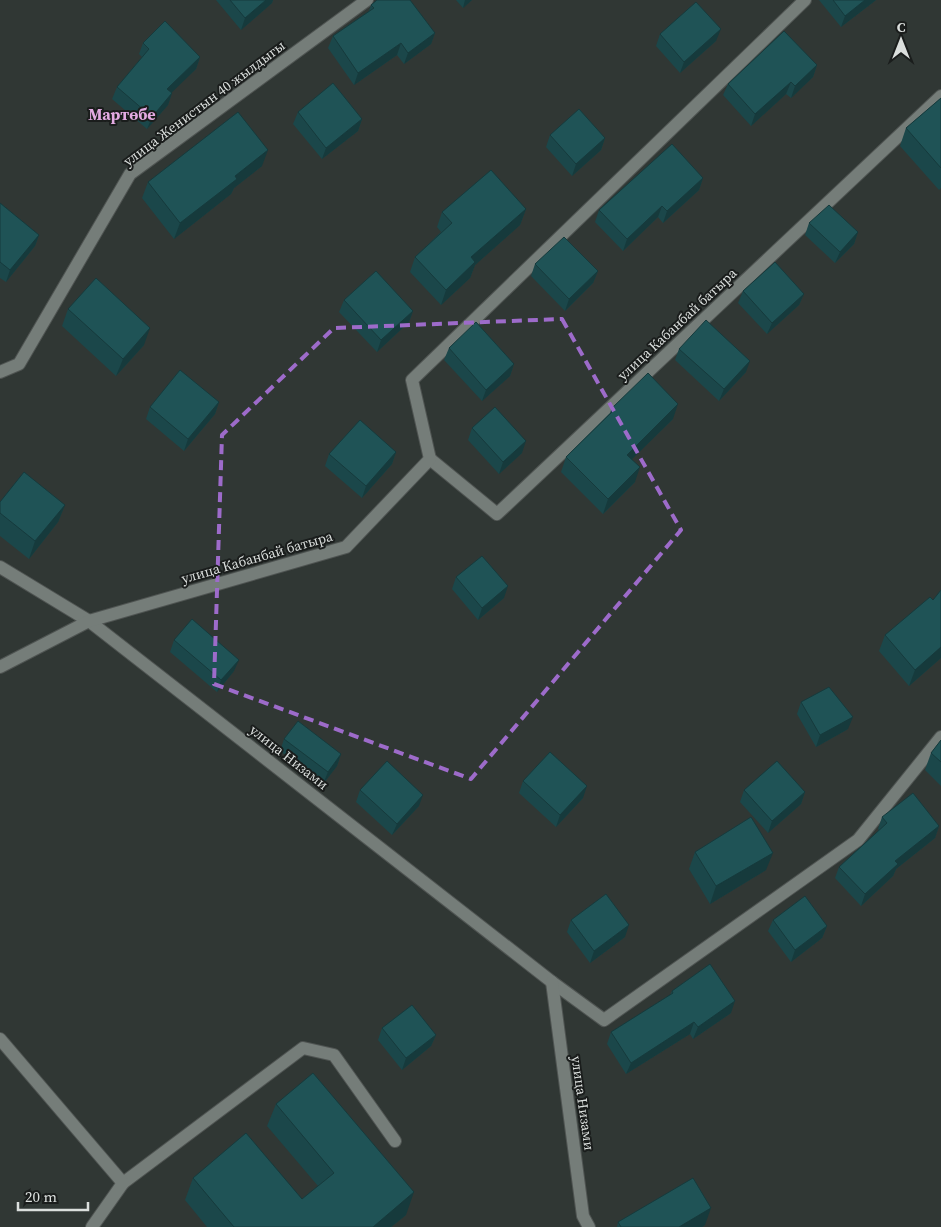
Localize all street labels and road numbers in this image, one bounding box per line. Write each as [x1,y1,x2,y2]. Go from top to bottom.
street label: улица Женистын 40 жылдыгы [119,35,289,171]
street label: улица Кабанбай батыра [613,263,742,385]
street label: улица Кабанбай батыра [179,526,336,588]
street label: улица Низами [245,720,333,794]
street label: улица Низами [566,1054,600,1152]

